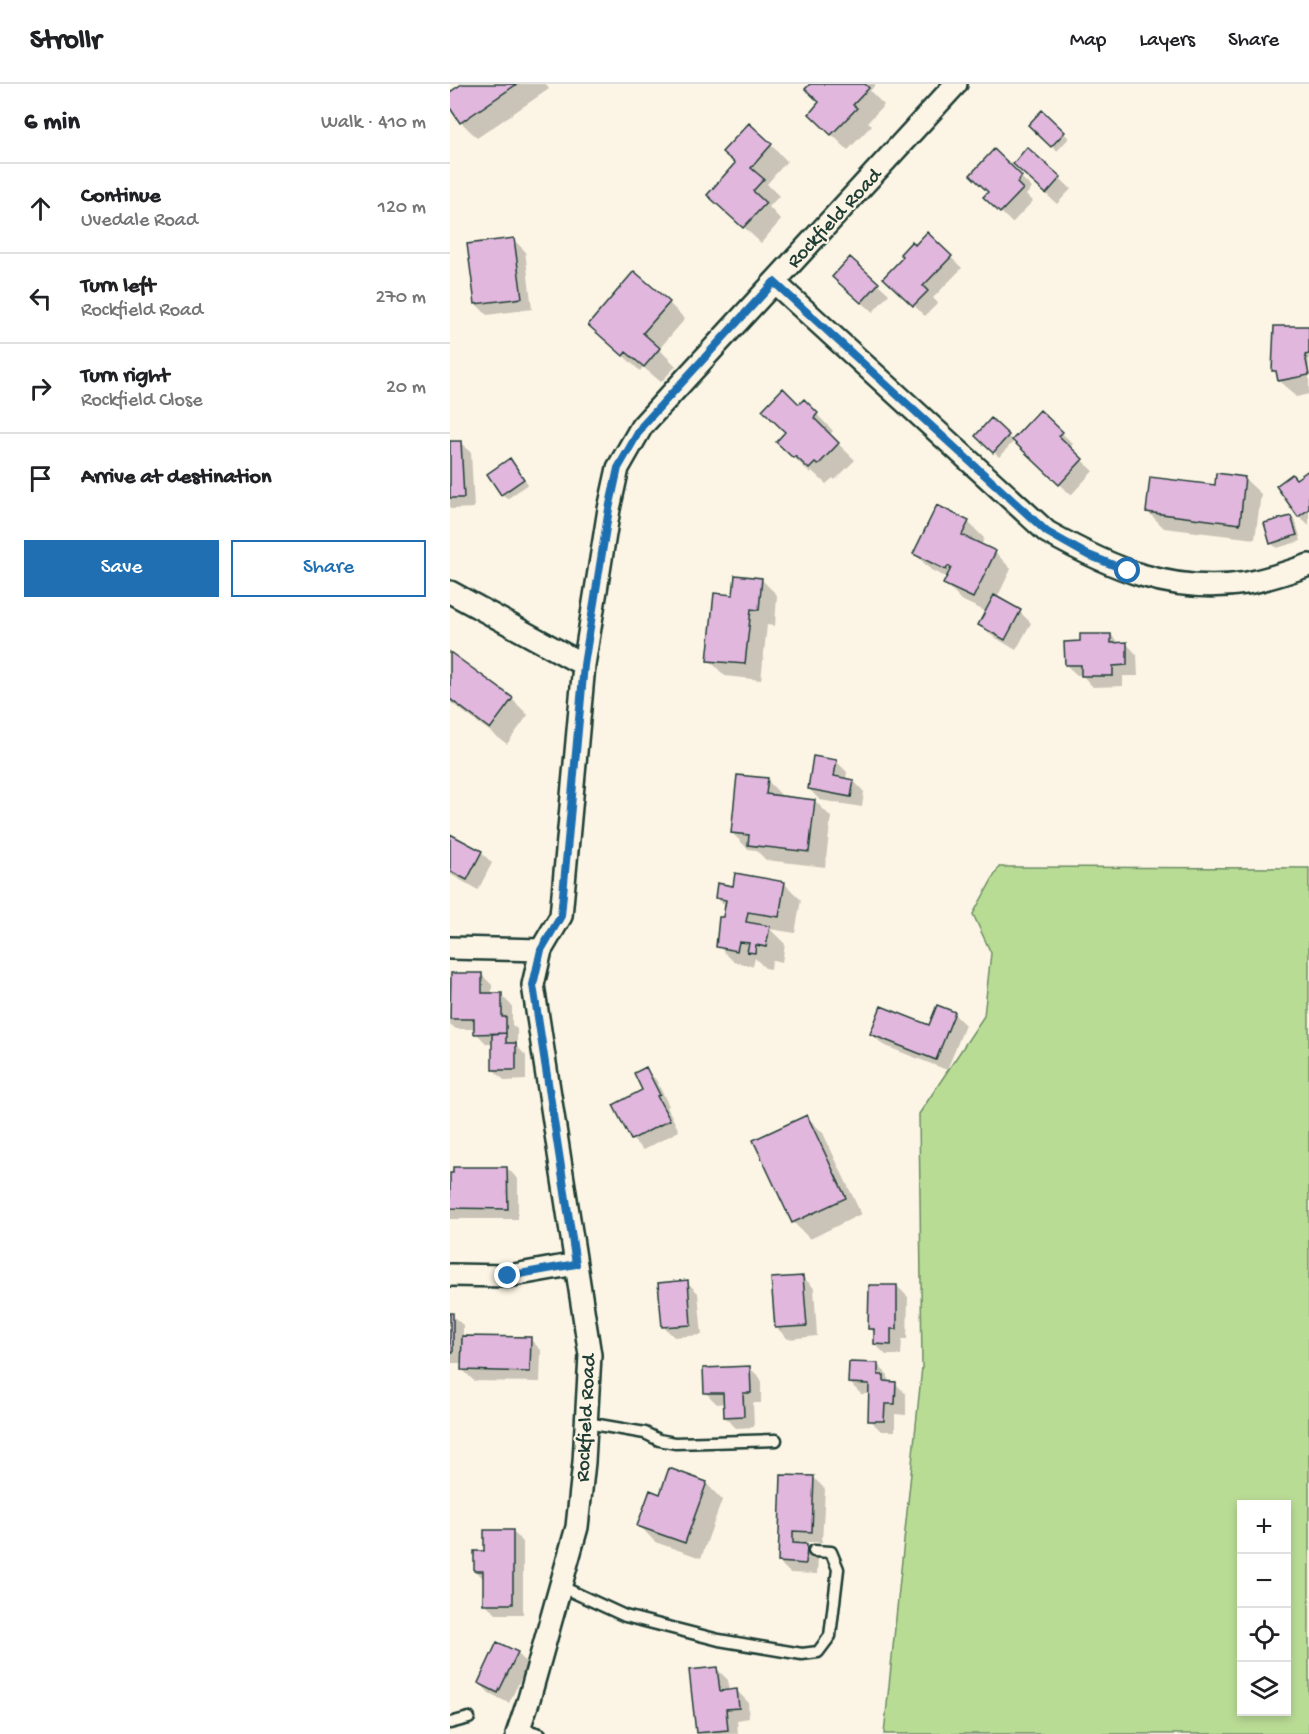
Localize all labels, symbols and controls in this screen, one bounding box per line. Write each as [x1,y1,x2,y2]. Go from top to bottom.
text: Strollr [30,25,101,58]
text: Map [1070,29,1106,54]
text: Layers [1139,29,1195,54]
text: Share [1228,29,1279,54]
text: 6 min [24,108,80,139]
text: Walk · 410 m [321,112,426,135]
street label: Rockfield Road [783,163,889,275]
text: Continue [81,184,161,210]
icon: ahead [24,192,57,225]
text: 120 m [378,197,426,220]
text: Uvedale Road [81,210,198,233]
text: Turn left [81,274,155,300]
icon: left [24,282,57,315]
text: 270 m [376,287,426,310]
text: Rockfield Road [81,300,203,323]
text: Turn right [81,364,169,390]
icon: right [24,372,57,405]
text: 20 m [386,377,426,400]
text: Rockfield Close [81,390,203,413]
icon: arrive [24,462,57,495]
text: Arrive at destination [81,465,271,491]
button: Save [24,540,219,597]
button: Share [231,540,426,597]
route start [1114,557,1140,583]
route end [494,1262,520,1288]
street label: Rockfield Road [572,1352,603,1483]
map controls [1237,1500,1291,1716]
button: + [1237,1500,1291,1554]
button: − [1237,1554,1291,1608]
button: locate [1237,1608,1291,1662]
button: layers [1237,1662,1291,1716]

